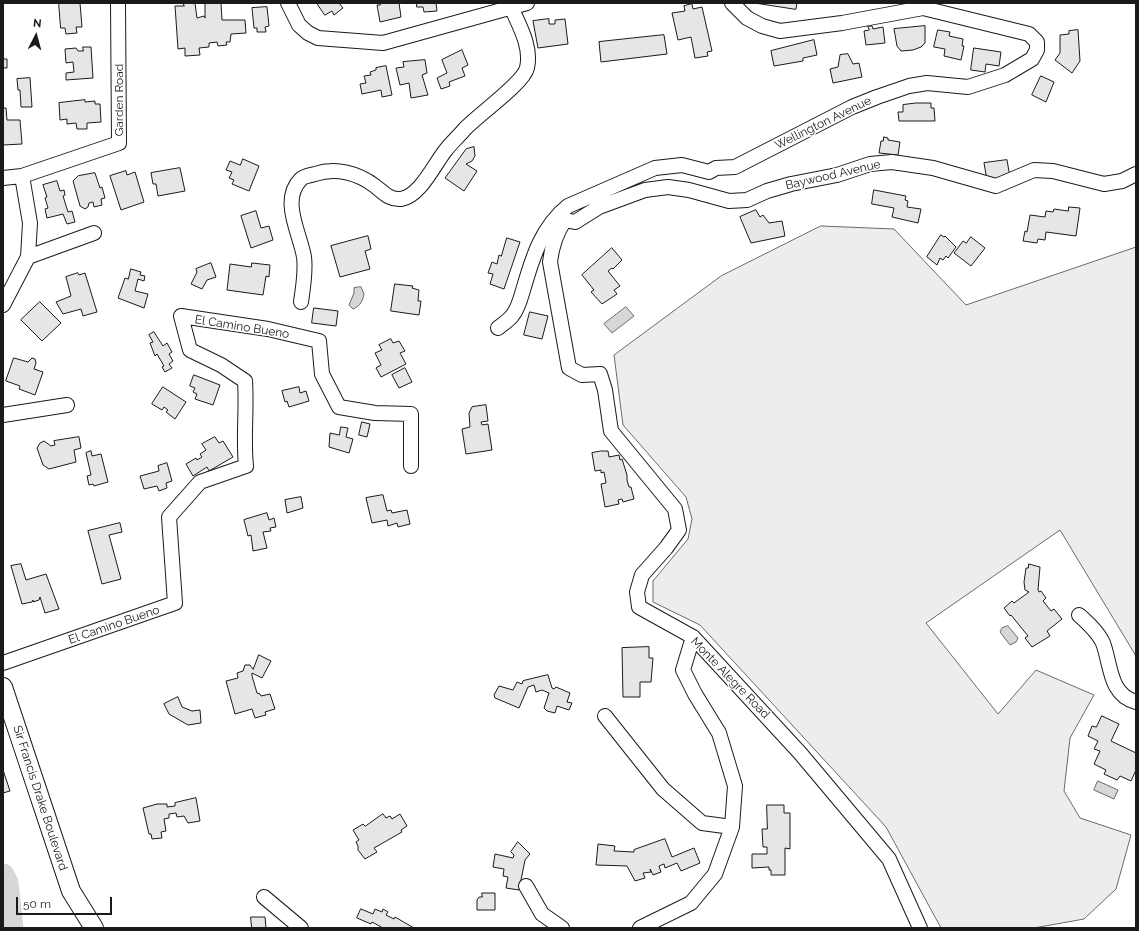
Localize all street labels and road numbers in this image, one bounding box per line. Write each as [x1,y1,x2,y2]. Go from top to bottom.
street label: Garden Road [112,64,126,136]
street label: Wellington Avenue [772,93,874,153]
street label: Baywood Avenue [784,157,882,193]
street label: El Camino Bueno [194,312,290,342]
street label: El Camino Bueno [66,603,162,647]
street label: Monte Alegre Road [688,634,772,722]
street label: Sir Francis Drake Boulevard [10,724,70,872]

